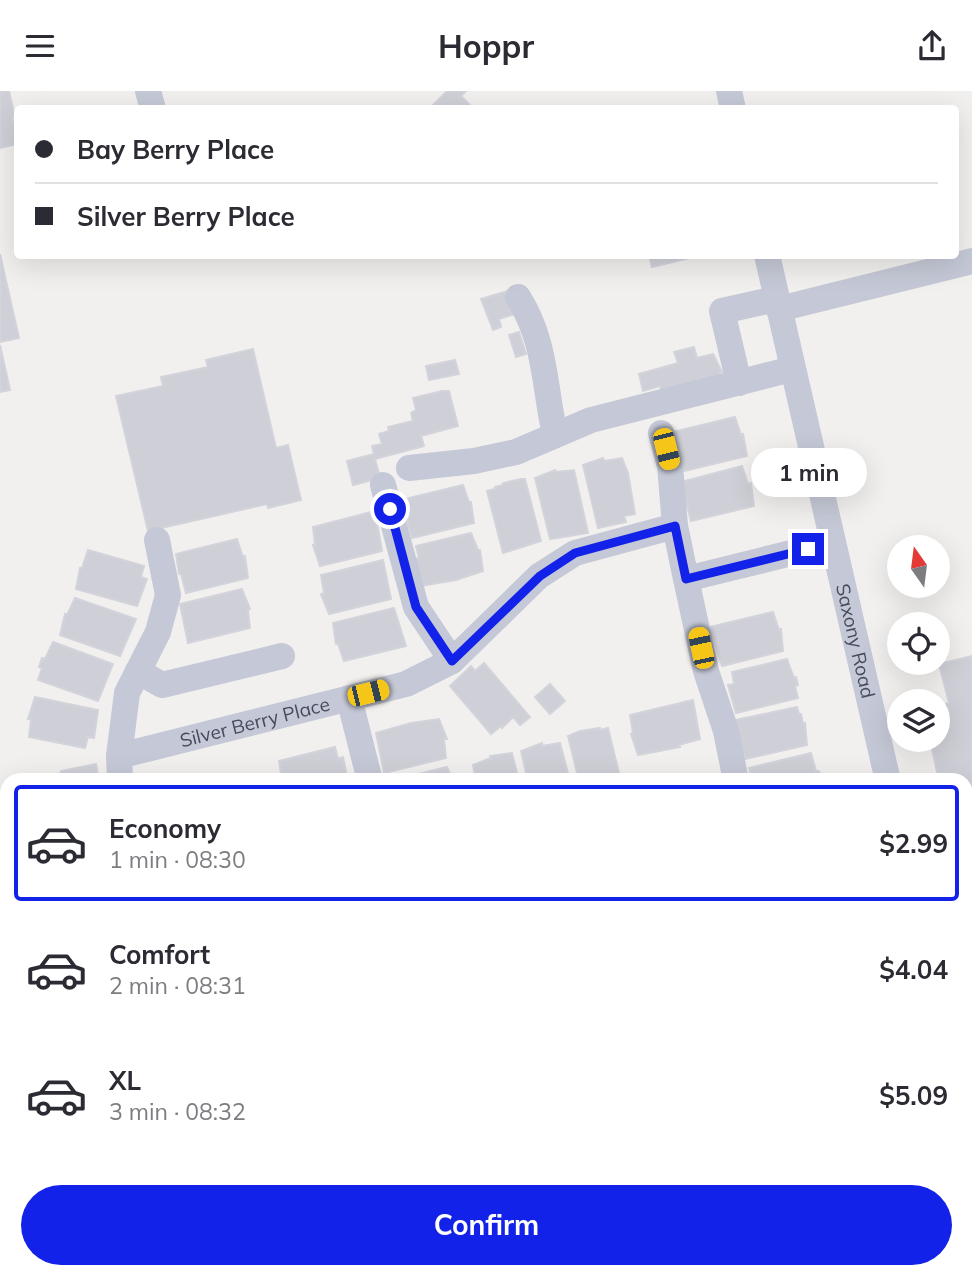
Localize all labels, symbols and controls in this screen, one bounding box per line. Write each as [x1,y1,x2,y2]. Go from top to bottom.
text: Hoppr [438,26,534,66]
icon: menu [21,27,59,65]
icon: share [913,27,951,65]
text: Bay Berry Place [77,133,274,166]
text: Silver Berry Place [77,200,295,233]
car [651,426,682,472]
callout: 1 min [750,447,866,497]
text: 1 min [779,458,839,487]
route start [374,493,406,525]
route end [792,533,824,565]
north arrow [887,535,950,599]
map controls [887,535,950,752]
street label: Saxony Road [831,581,881,701]
button: locate [887,612,950,675]
car [687,625,716,671]
car [346,678,391,708]
button: layers [887,689,950,752]
street label: Silver Berry Place [177,692,332,752]
icon: car [25,812,88,875]
text: Economy [109,812,221,845]
text: $2.99 [879,827,948,860]
text: 1 min · 08:30 [109,845,246,874]
icon: car [25,938,88,1001]
text: Comfort [109,938,210,971]
text: $4.04 [879,953,948,986]
text: 2 min · 08:31 [109,971,246,1000]
icon: car [25,1064,88,1127]
text: XL [109,1064,141,1097]
text: $5.09 [879,1079,948,1112]
text: 3 min · 08:32 [109,1097,246,1126]
button: Confirm [21,1185,952,1265]

